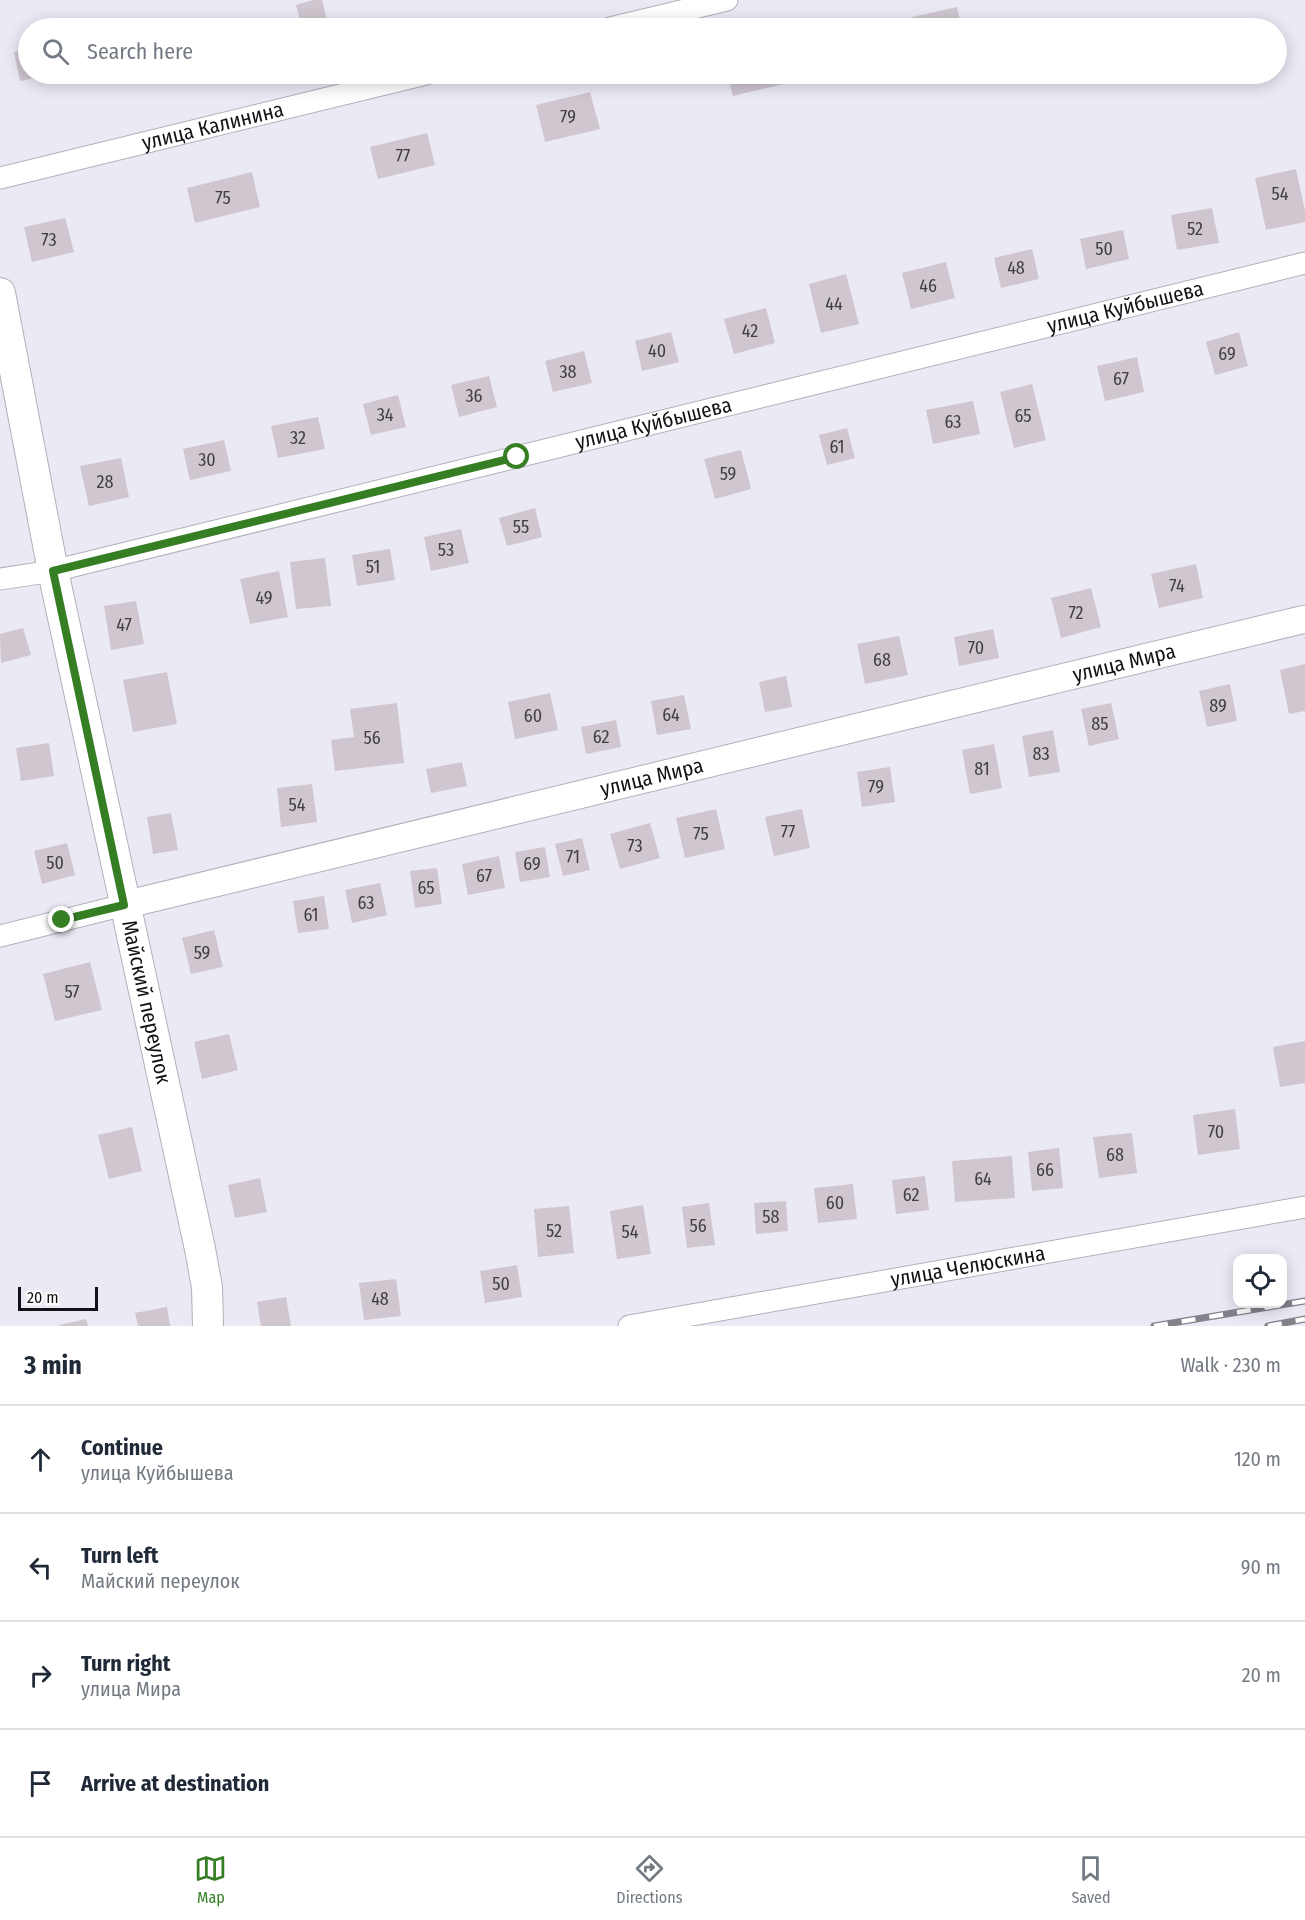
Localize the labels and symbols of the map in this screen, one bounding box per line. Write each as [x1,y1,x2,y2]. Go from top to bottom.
street label: улица Калинина [139,96,286,156]
house number: 79 [560,106,576,128]
house number: 77 [396,145,410,167]
house number: 54 [1272,183,1289,205]
house number: 75 [215,187,231,209]
house number: 52 [1187,218,1203,240]
house number: 73 [41,229,57,251]
house number: 50 [1095,238,1113,260]
house number: 48 [1007,257,1025,279]
house number: 46 [919,275,937,297]
street label: улица Куйбышева [1045,275,1206,339]
house number: 44 [825,293,843,315]
house number: 42 [742,320,758,342]
house number: 40 [648,340,666,362]
house number: 69 [1218,343,1236,365]
house number: 38 [559,361,577,383]
house number: 67 [1113,368,1129,390]
house number: 36 [465,385,483,407]
street label: улица Куйбышева [573,392,734,455]
house number: 34 [377,404,394,426]
house number: 65 [1014,405,1032,427]
house number: 63 [945,411,961,433]
house number: 32 [290,427,306,449]
house number: 61 [829,436,845,458]
route start [503,443,529,469]
house number: 30 [198,449,216,471]
house number: 59 [720,463,736,485]
house number: 28 [97,471,113,493]
house number: 55 [513,516,529,538]
house number: 53 [438,539,454,561]
house number: 51 [366,556,380,578]
house number: 74 [1169,575,1185,597]
house number: 49 [255,587,273,609]
house number: 72 [1068,602,1084,624]
house number: 47 [116,614,132,636]
house number: 70 [968,637,984,659]
street label: улица Мира [1070,638,1178,688]
house number: 68 [873,649,891,671]
house number: 89 [1209,695,1227,717]
house number: 64 [662,704,680,726]
house number: 60 [524,705,542,727]
house number: 85 [1091,713,1109,735]
house number: 62 [593,726,609,748]
house number: 56 [363,727,381,749]
house number: 83 [1032,743,1050,765]
street label: улица Мира [598,752,706,802]
house number: 81 [974,758,990,780]
house number: 79 [868,776,884,798]
house number: 54 [289,794,306,816]
house number: 77 [781,821,795,843]
house number: 75 [693,823,709,845]
house number: 73 [627,835,643,857]
house number: 71 [566,846,580,868]
house number: 50 [46,852,64,874]
house number: 69 [523,853,541,875]
house number: 67 [476,865,492,887]
house number: 65 [417,877,435,899]
house number: 63 [358,892,374,914]
house number: 61 [303,904,319,926]
route end [48,906,74,932]
street label: Майский переулок [116,918,177,1086]
house number: 59 [194,942,210,964]
house number: 57 [64,981,80,1003]
house number: 70 [1208,1121,1224,1143]
house number: 68 [1106,1144,1124,1166]
house number: 66 [1036,1159,1054,1181]
house number: 64 [974,1168,992,1190]
house number: 62 [903,1184,919,1206]
house number: 60 [826,1192,844,1214]
house number: 58 [762,1206,780,1228]
house number: 56 [689,1215,707,1237]
house number: 52 [546,1220,562,1242]
house number: 54 [622,1221,639,1243]
street label: улица Челюскина [888,1240,1047,1293]
house number: 50 [492,1273,510,1295]
scale bar [18,1284,98,1312]
house number: 48 [371,1288,389,1310]

